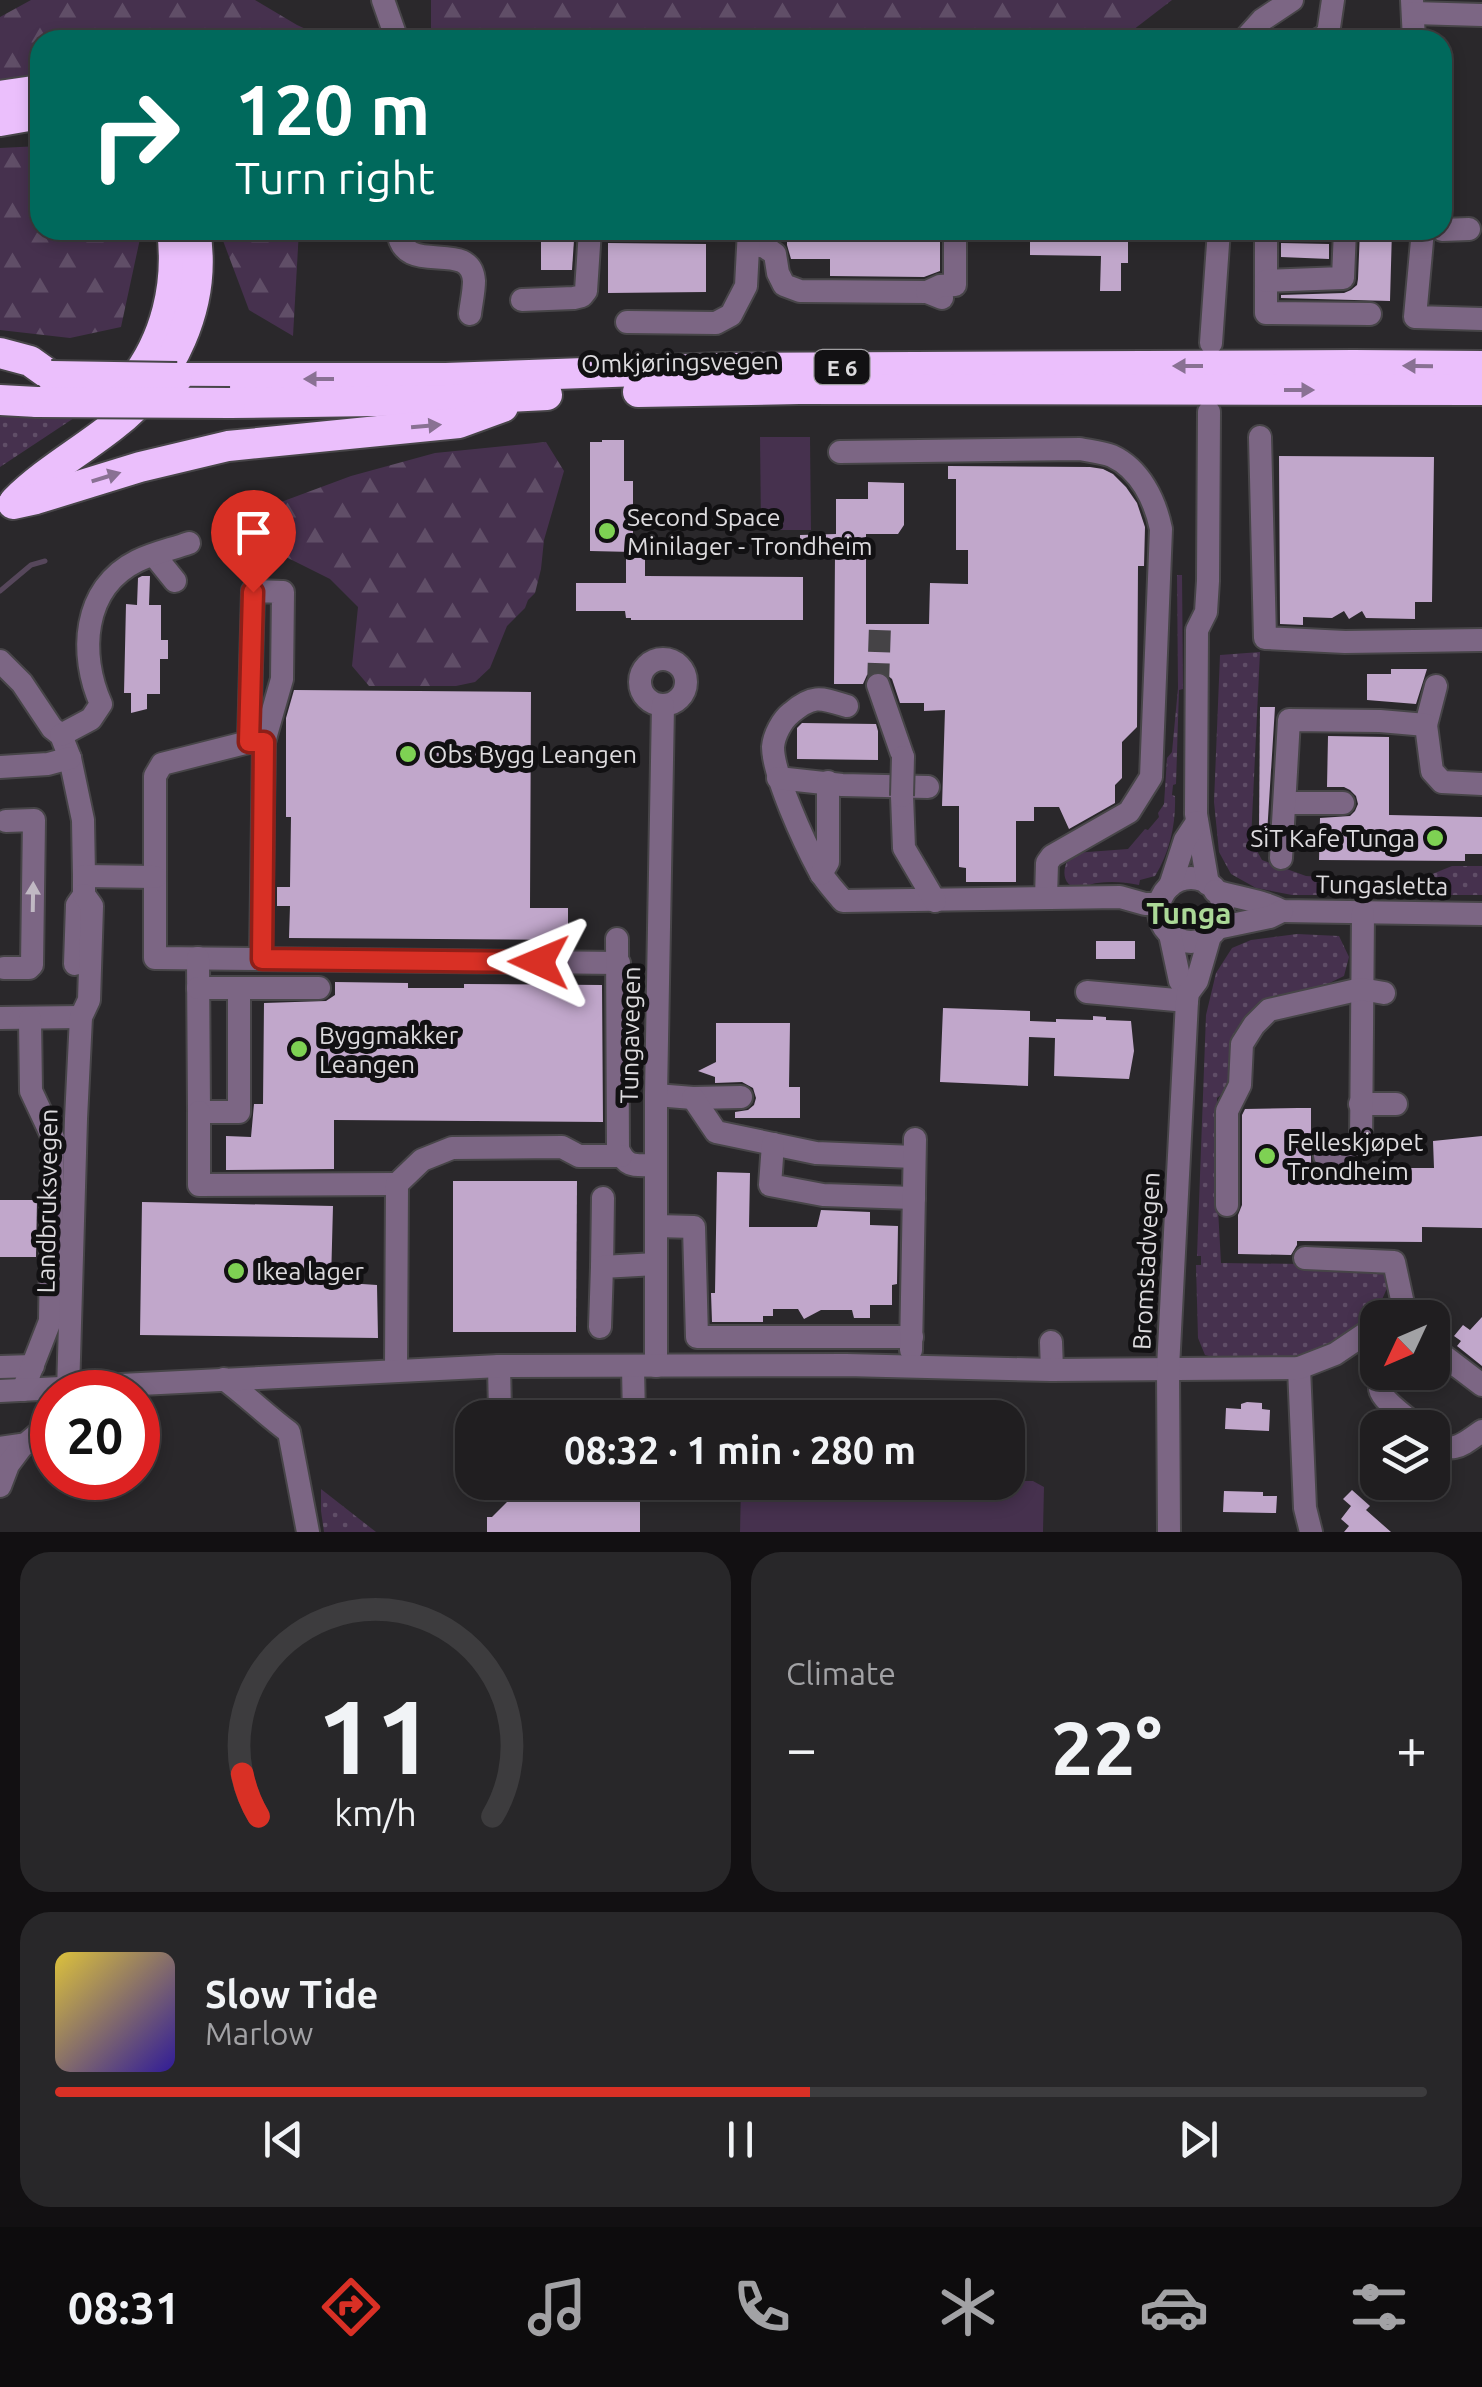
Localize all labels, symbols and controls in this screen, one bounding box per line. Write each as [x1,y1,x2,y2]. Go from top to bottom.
icon: right [70,70,200,200]
text: 120 m [235,70,430,148]
text: Turn right [235,152,435,203]
street label: Omkjøringsvegen [581,346,779,378]
road number: E 6 [814,350,870,384]
one-way arrow [1172,358,1204,374]
one-way arrow [1401,358,1433,374]
one-way arrow [302,371,334,387]
one-way arrow [1283,382,1315,398]
one-way arrow [411,417,443,433]
one-way arrow [92,469,122,484]
pin [211,490,296,593]
place label: Second Space Minilager - Trondheim [627,503,873,560]
icon: arrive [226,505,281,560]
marker: Second Space Minilager - Trondheim [596,520,618,542]
place label: Obs Bygg Leangen [428,740,637,768]
marker: Obs Bygg Leangen [397,743,419,765]
place label: SiT Kafe Tunga [1250,824,1415,852]
marker: SiT Kafe Tunga [1424,827,1446,849]
street label: Tungasletta [1315,870,1449,900]
one-way arrow [25,880,41,912]
district label: Tunga [1146,896,1232,930]
position arrow [487,910,591,1014]
street label: Tungavegen [615,966,645,1104]
place label: Byggmakker Leangen [319,1021,459,1078]
marker: Byggmakker Leangen [288,1038,310,1060]
street label: Landbruksvegen [31,1108,63,1294]
place label: Felleskjøpet Trondheim [1287,1128,1423,1185]
marker: Felleskjøpet Trondheim [1256,1145,1278,1167]
street label: Bromstadvegen [1127,1171,1165,1351]
place label: Ikea lager [256,1257,365,1285]
marker: Ikea lager [225,1260,247,1282]
north arrow [1360,1300,1450,1390]
map controls [1360,1300,1450,1500]
speed limit sign: 20 [30,1370,160,1500]
button: layers [1360,1410,1450,1500]
text: 08:32 · 1 min · 280 m [564,1429,916,1471]
text: Climate [786,1655,896,1691]
text: 11 [317,1677,434,1794]
text: 22° [1051,1705,1162,1789]
text: − [786,1717,817,1778]
text: + [1396,1717,1427,1778]
text: km/h [334,1793,417,1833]
text: Slow Tide [205,1973,378,2015]
text: Marlow [205,2015,313,2051]
icon: previous [256,2112,311,2167]
icon: pause [713,2112,768,2167]
icon: next [1171,2112,1226,2167]
icon: directions [316,2272,386,2342]
icon: music [522,2272,592,2342]
icon: phone [727,2272,797,2342]
icon: climate [933,2272,1003,2342]
icon: car [1139,2272,1209,2342]
icon: filters [1344,2272,1414,2342]
text: 08:31 [68,2282,180,2333]

